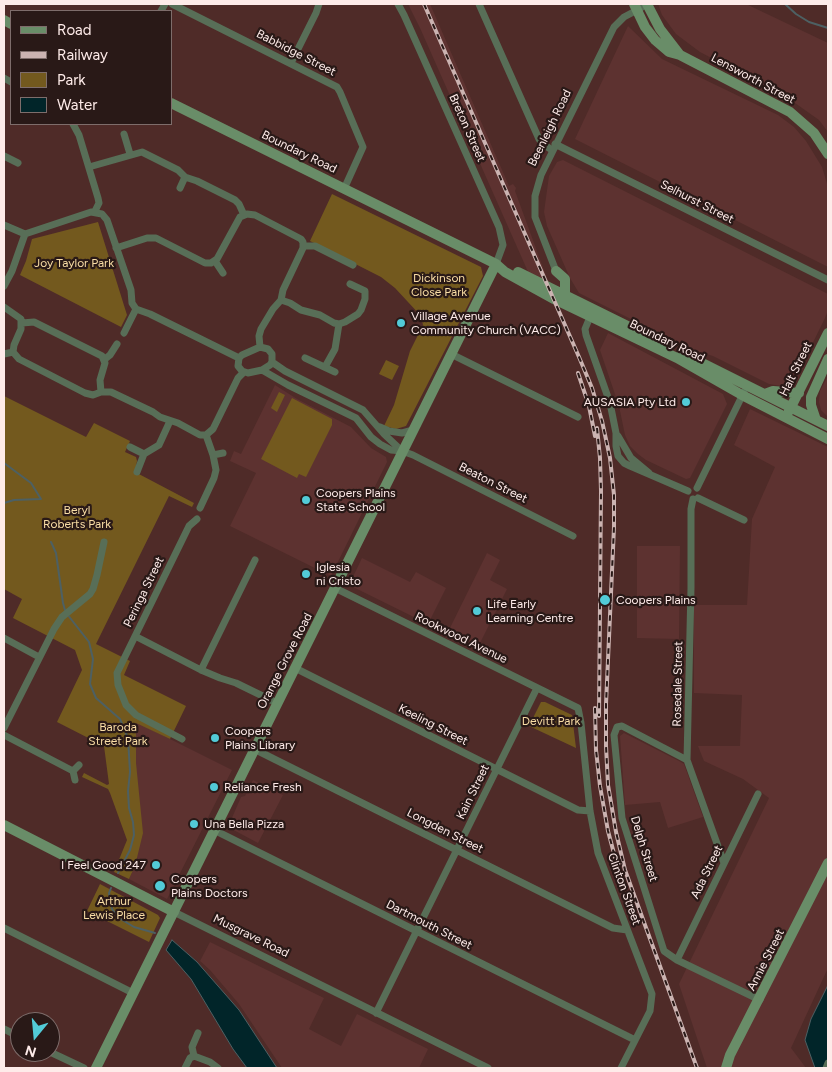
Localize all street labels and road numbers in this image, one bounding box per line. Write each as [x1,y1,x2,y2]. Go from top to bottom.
street label: Babbidge Street [254,27,338,79]
street label: Lensworth Street [708,51,798,107]
street label: Beenleigh Road [525,87,575,169]
street label: Breton Street [446,92,488,164]
street label: Boundary Road [259,128,339,176]
street label: Selhurst Street [658,177,736,227]
street label: Boundary Road [627,317,707,365]
street label: Halt Street [777,339,815,399]
street label: Beaton Street [456,460,530,506]
street label: Peringa Street [121,554,167,630]
street label: Rookwood Avenue [412,609,510,667]
street label: Orange Grove Road [255,611,315,711]
street label: Rosedale Street [670,641,686,727]
street label: Keeling Street [396,701,470,749]
street label: Kain Street [454,762,492,822]
street label: Longden Street [404,806,486,856]
street label: Delph Street [627,814,661,884]
street label: Ada Street [688,843,726,901]
street label: Clinton Street [604,851,644,927]
street label: Dartmouth Street [384,897,474,953]
street label: Musgrave Road [211,911,291,961]
street label: Annie Street [744,927,788,993]

